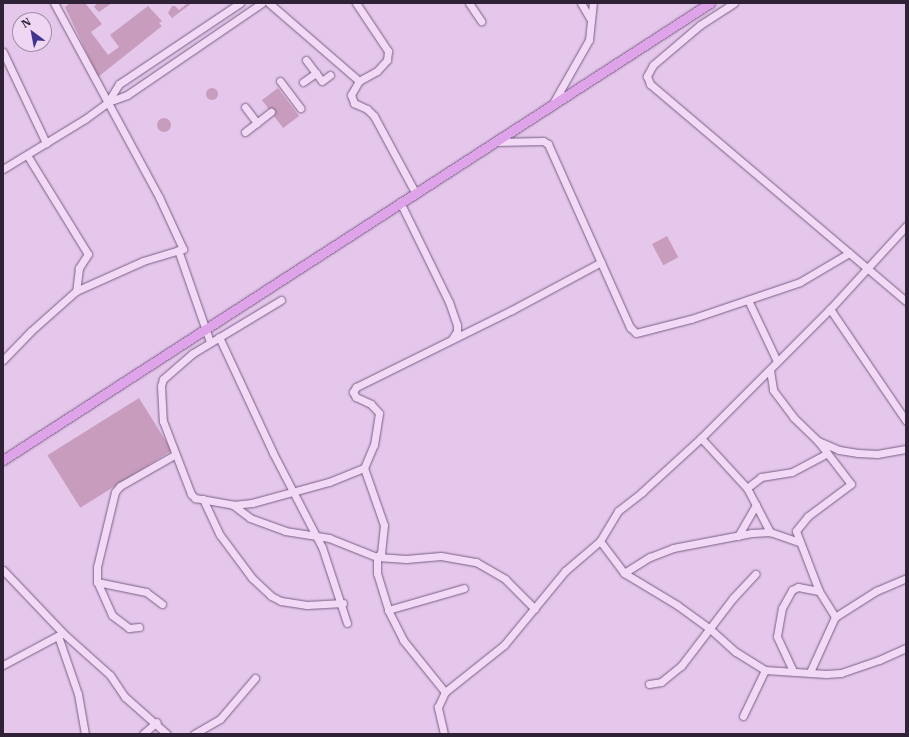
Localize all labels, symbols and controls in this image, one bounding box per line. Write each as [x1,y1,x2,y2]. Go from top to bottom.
north arrow [12,12,52,52]
text: N [19,14,34,31]

